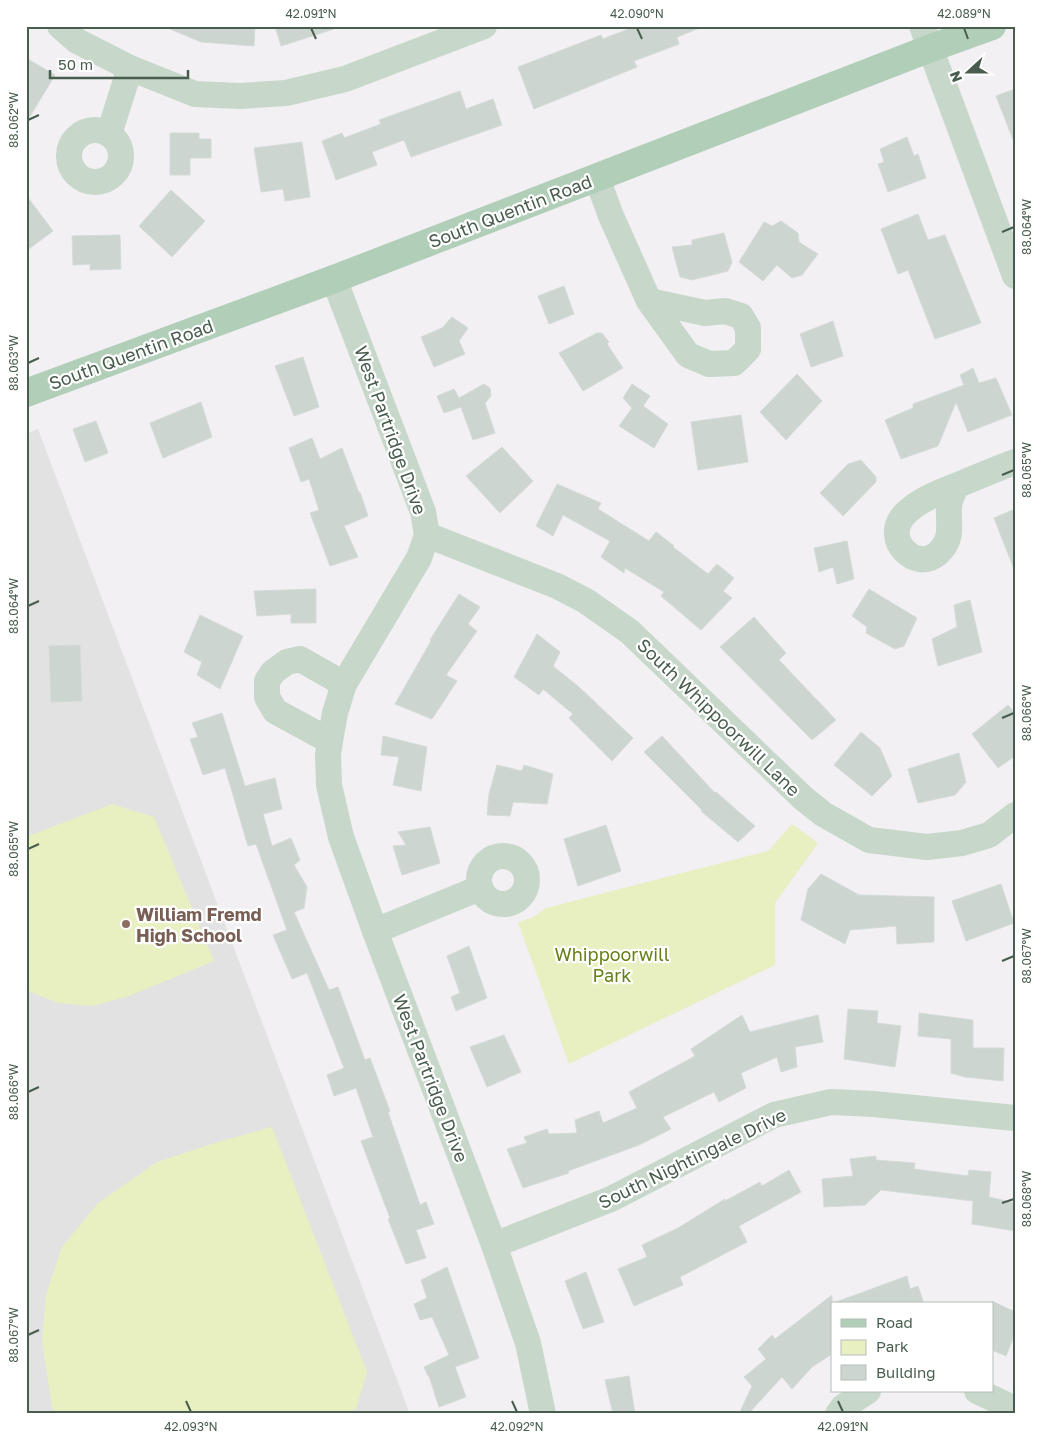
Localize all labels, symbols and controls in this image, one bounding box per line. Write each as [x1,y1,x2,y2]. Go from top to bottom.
text: 42.091°N [285,6,337,21]
text: 42.090°N [610,6,664,21]
text: 42.089°N [937,6,991,21]
scale bar [50,48,188,80]
north arrow [944,48,994,98]
text: 50 m [58,55,93,73]
text: N [946,69,965,85]
text: 88.062°W [6,91,21,148]
street label: South Quentin Road [425,170,595,252]
text: 88.064°W [1019,199,1034,255]
street label: South Quentin Road [46,314,216,394]
text: 88.063°W [6,334,21,391]
street label: West Partridge Drive [350,343,432,517]
text: 88.065°W [1019,441,1034,498]
text: 88.064°W [6,578,21,634]
street label: South Whippoorwill Lane [633,633,805,801]
text: 88.066°W [1019,684,1034,741]
text: 88.065°W [6,820,21,877]
place label: William Fremd High School [136,903,262,946]
marker: William Fremd High School [120,918,132,930]
text: 88.067°W [1019,928,1034,984]
park label: Whippoorwill Park [554,943,670,986]
street label: West Partridge Drive [389,991,473,1165]
text: 88.066°W [6,1063,21,1120]
street label: South Nightingale Drive [595,1103,789,1213]
text: 88.068°W [1019,1170,1034,1227]
legend [831,1302,994,1392]
text: 88.067°W [6,1307,21,1363]
text: Road [876,1313,913,1331]
text: Park [876,1337,909,1355]
text: Building [876,1363,936,1381]
text: 42.093°N [164,1419,218,1434]
text: 42.092°N [490,1419,544,1434]
text: 42.091°N [817,1419,869,1434]

